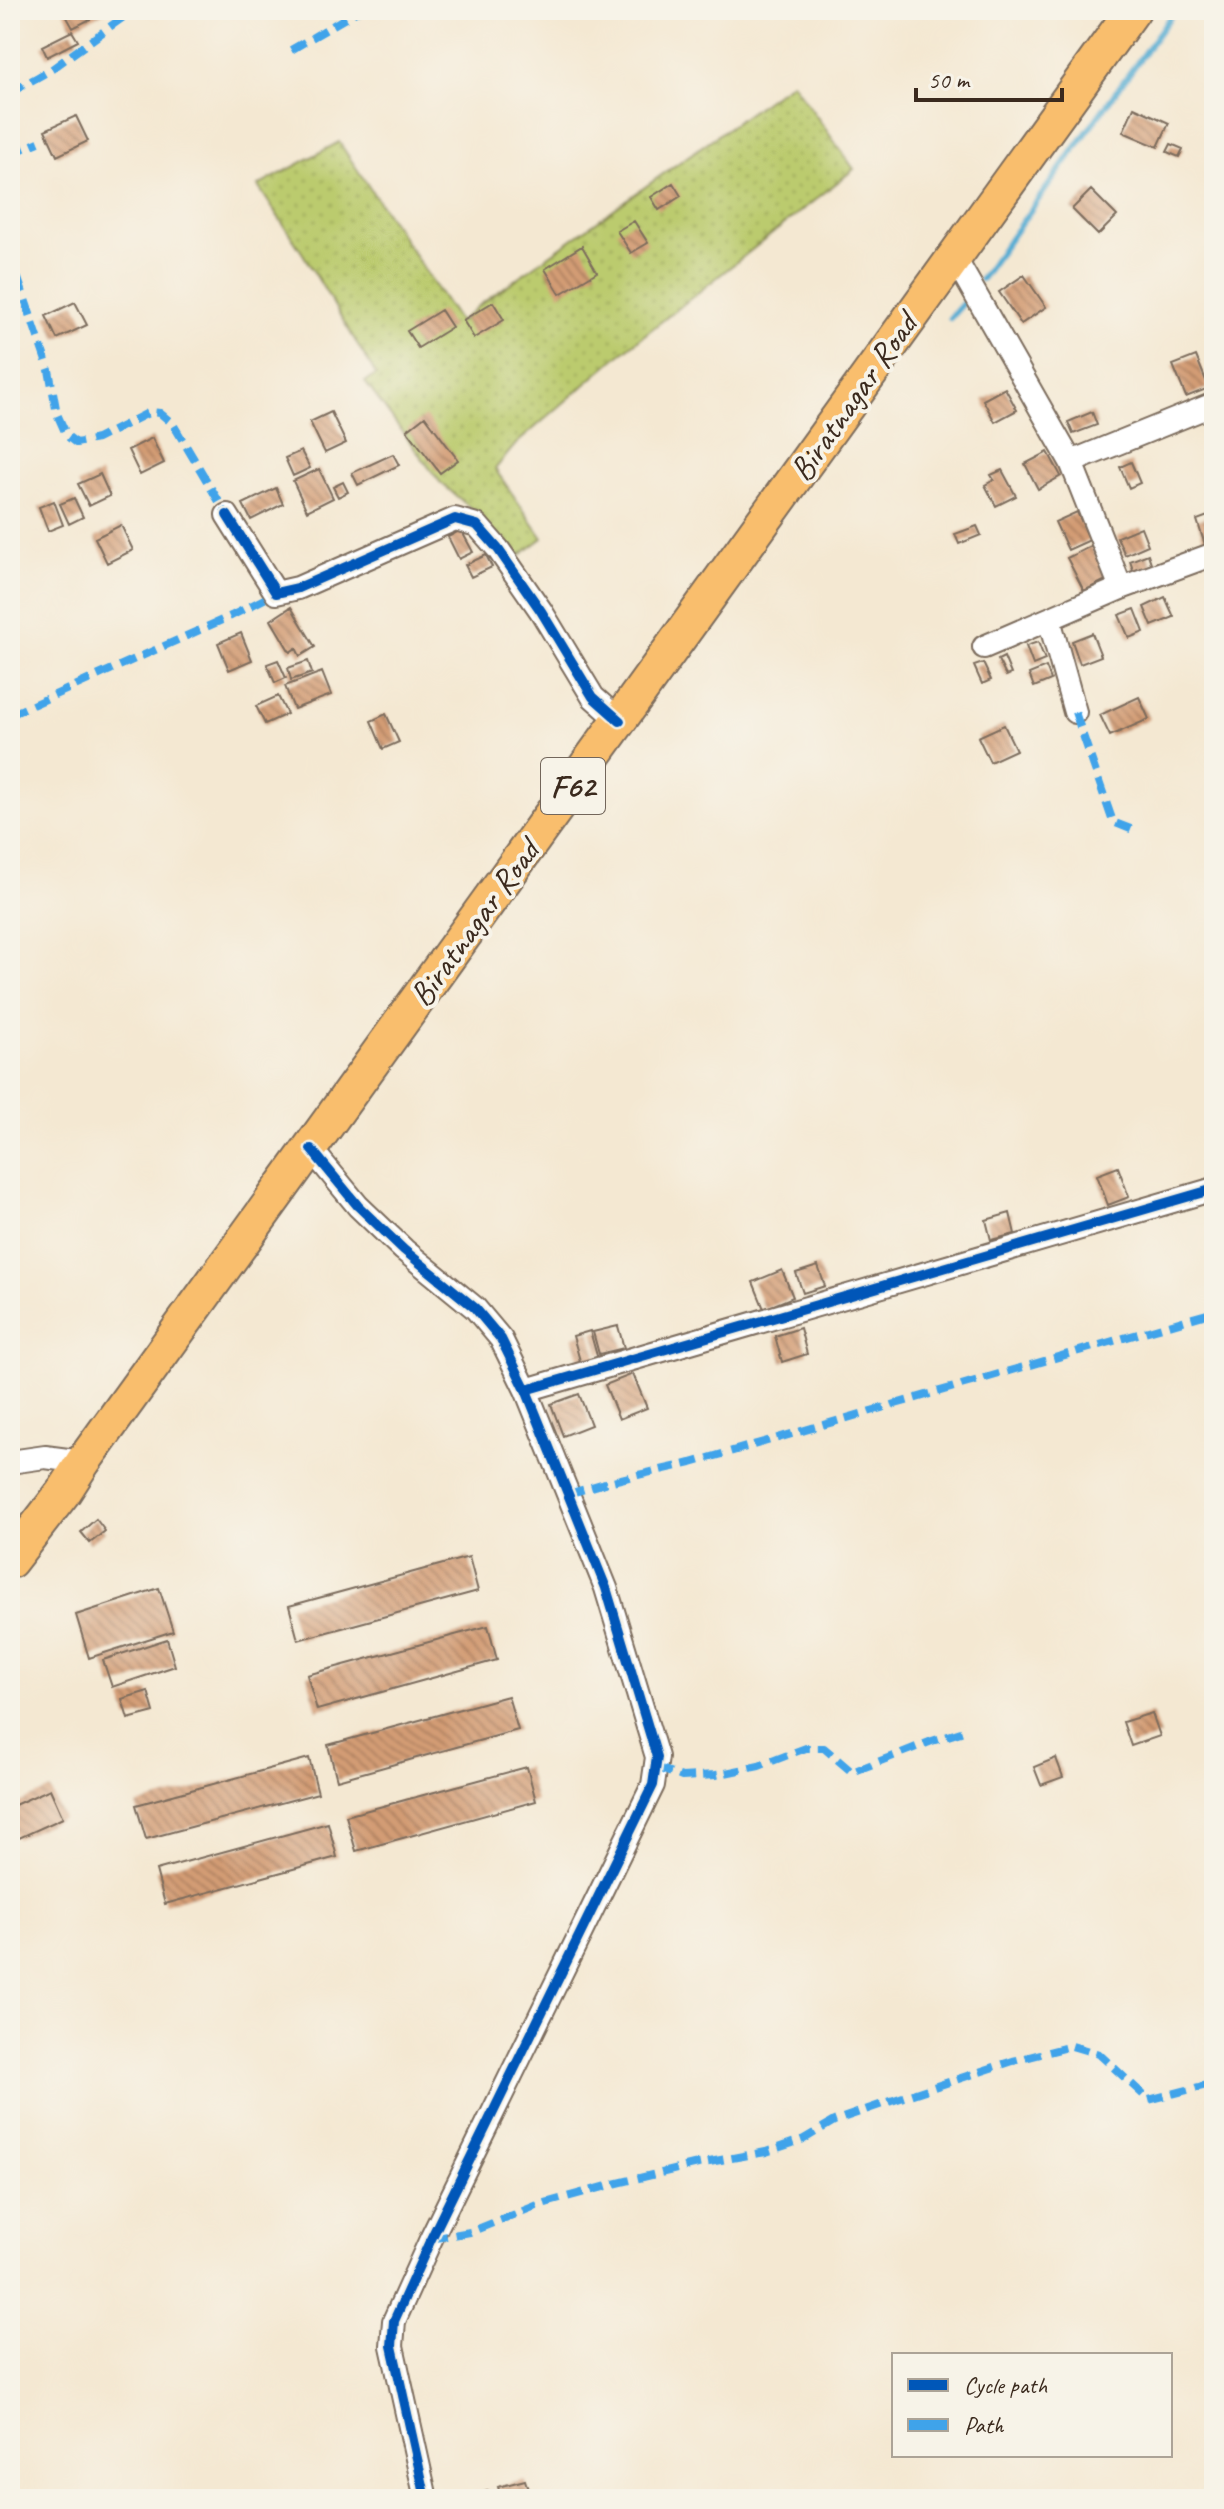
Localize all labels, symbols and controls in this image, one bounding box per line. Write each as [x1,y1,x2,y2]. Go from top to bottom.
scale bar [916,52,1062,102]
text: 50 m [928,65,971,95]
street label: Biratnagar Road [779,301,929,489]
road number: F62 [541,758,605,814]
street label: Biratnagar Road [399,828,552,1015]
legend [892,2353,1172,2457]
text: Cycle path [964,2370,1048,2400]
text: Path [964,2410,1005,2440]

